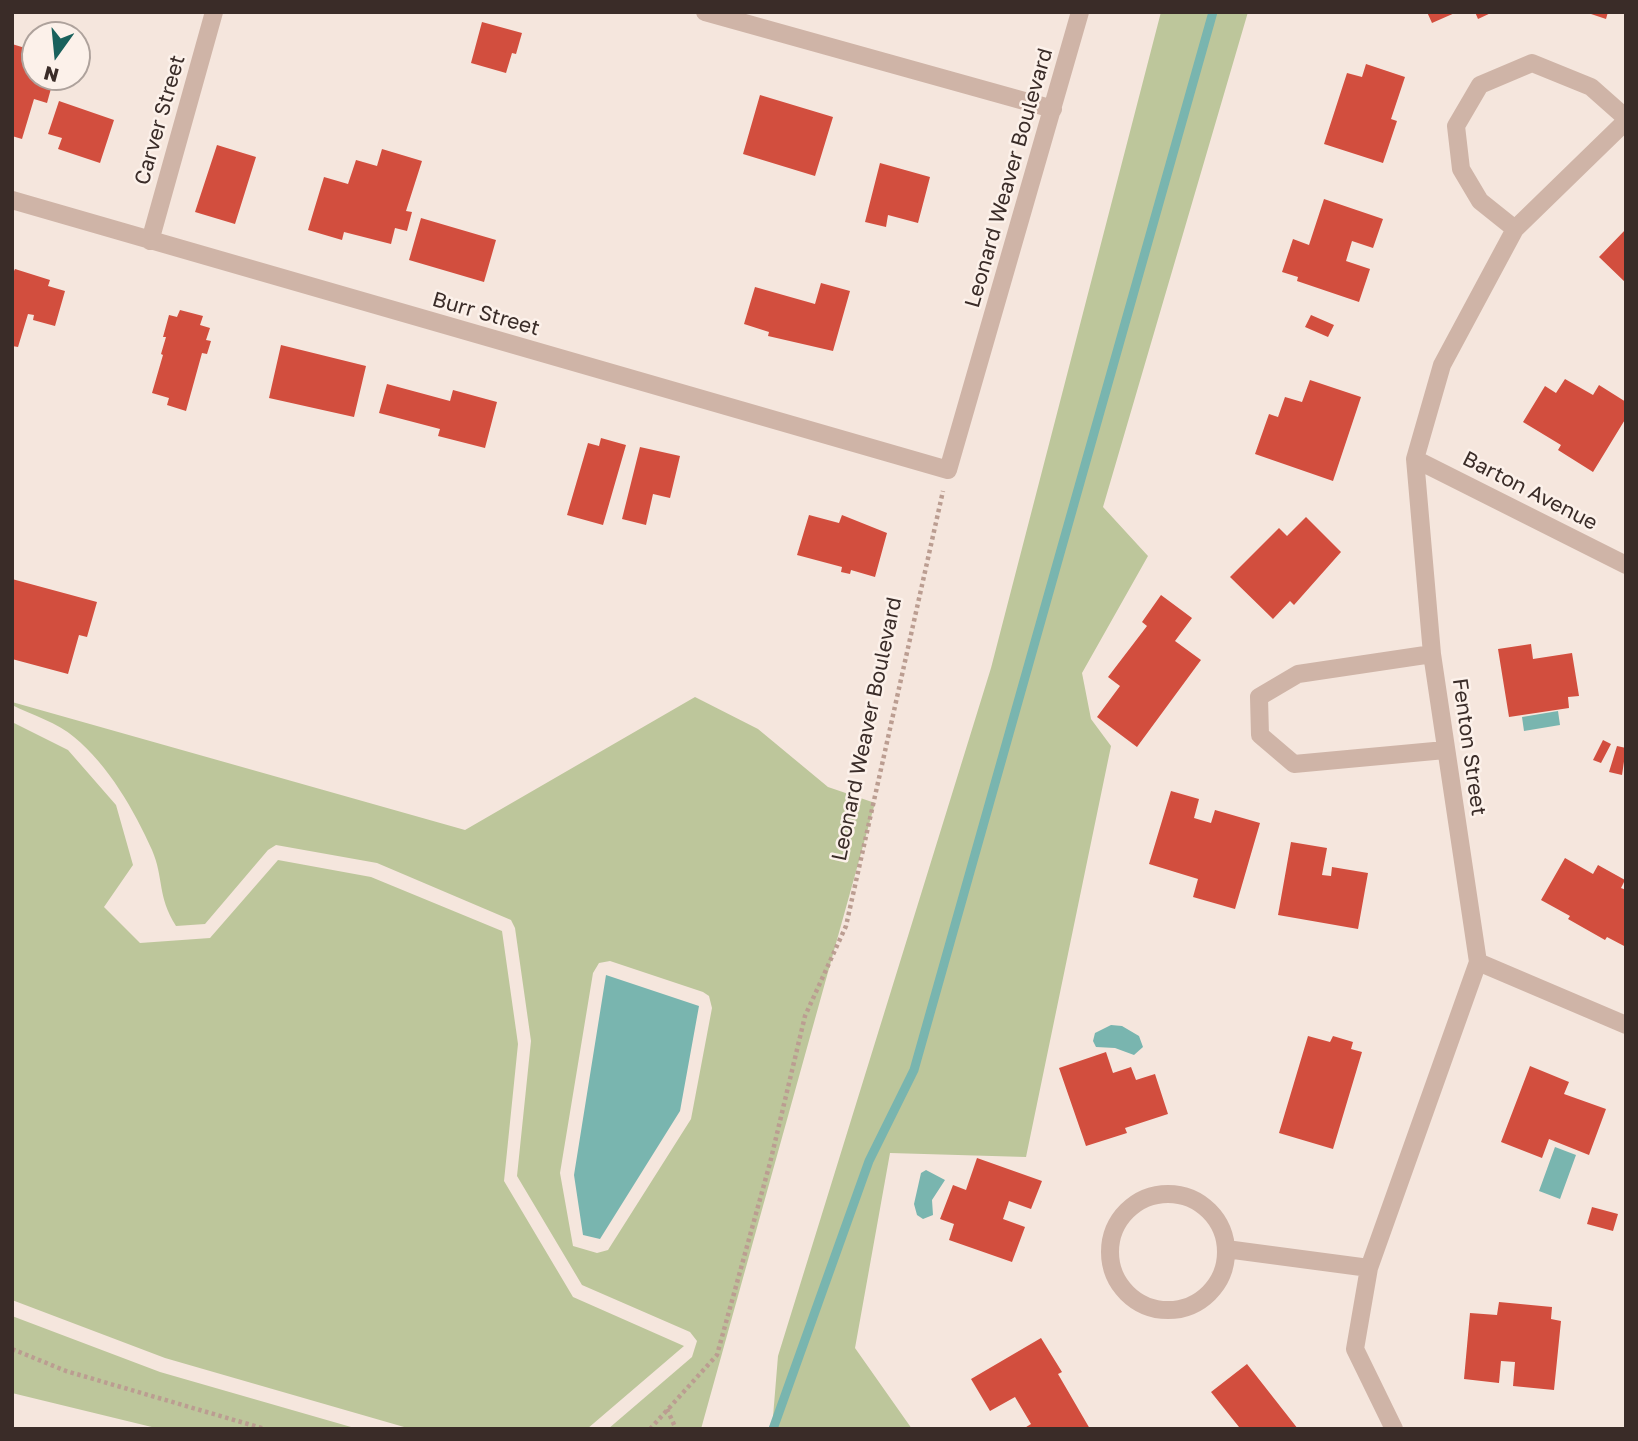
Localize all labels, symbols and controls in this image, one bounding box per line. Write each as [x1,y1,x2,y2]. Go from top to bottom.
north arrow [21,21,91,91]
street label: Leonard Weaver Boulevard [960,45,1058,311]
street label: Carver Street [129,52,191,188]
text: N [41,62,61,88]
street label: Burr Street [429,287,543,341]
street label: Barton Avenue [1458,446,1602,536]
street label: Leonard Weaver Boulevard [827,595,907,863]
street label: Fenton Street [1447,677,1491,817]

